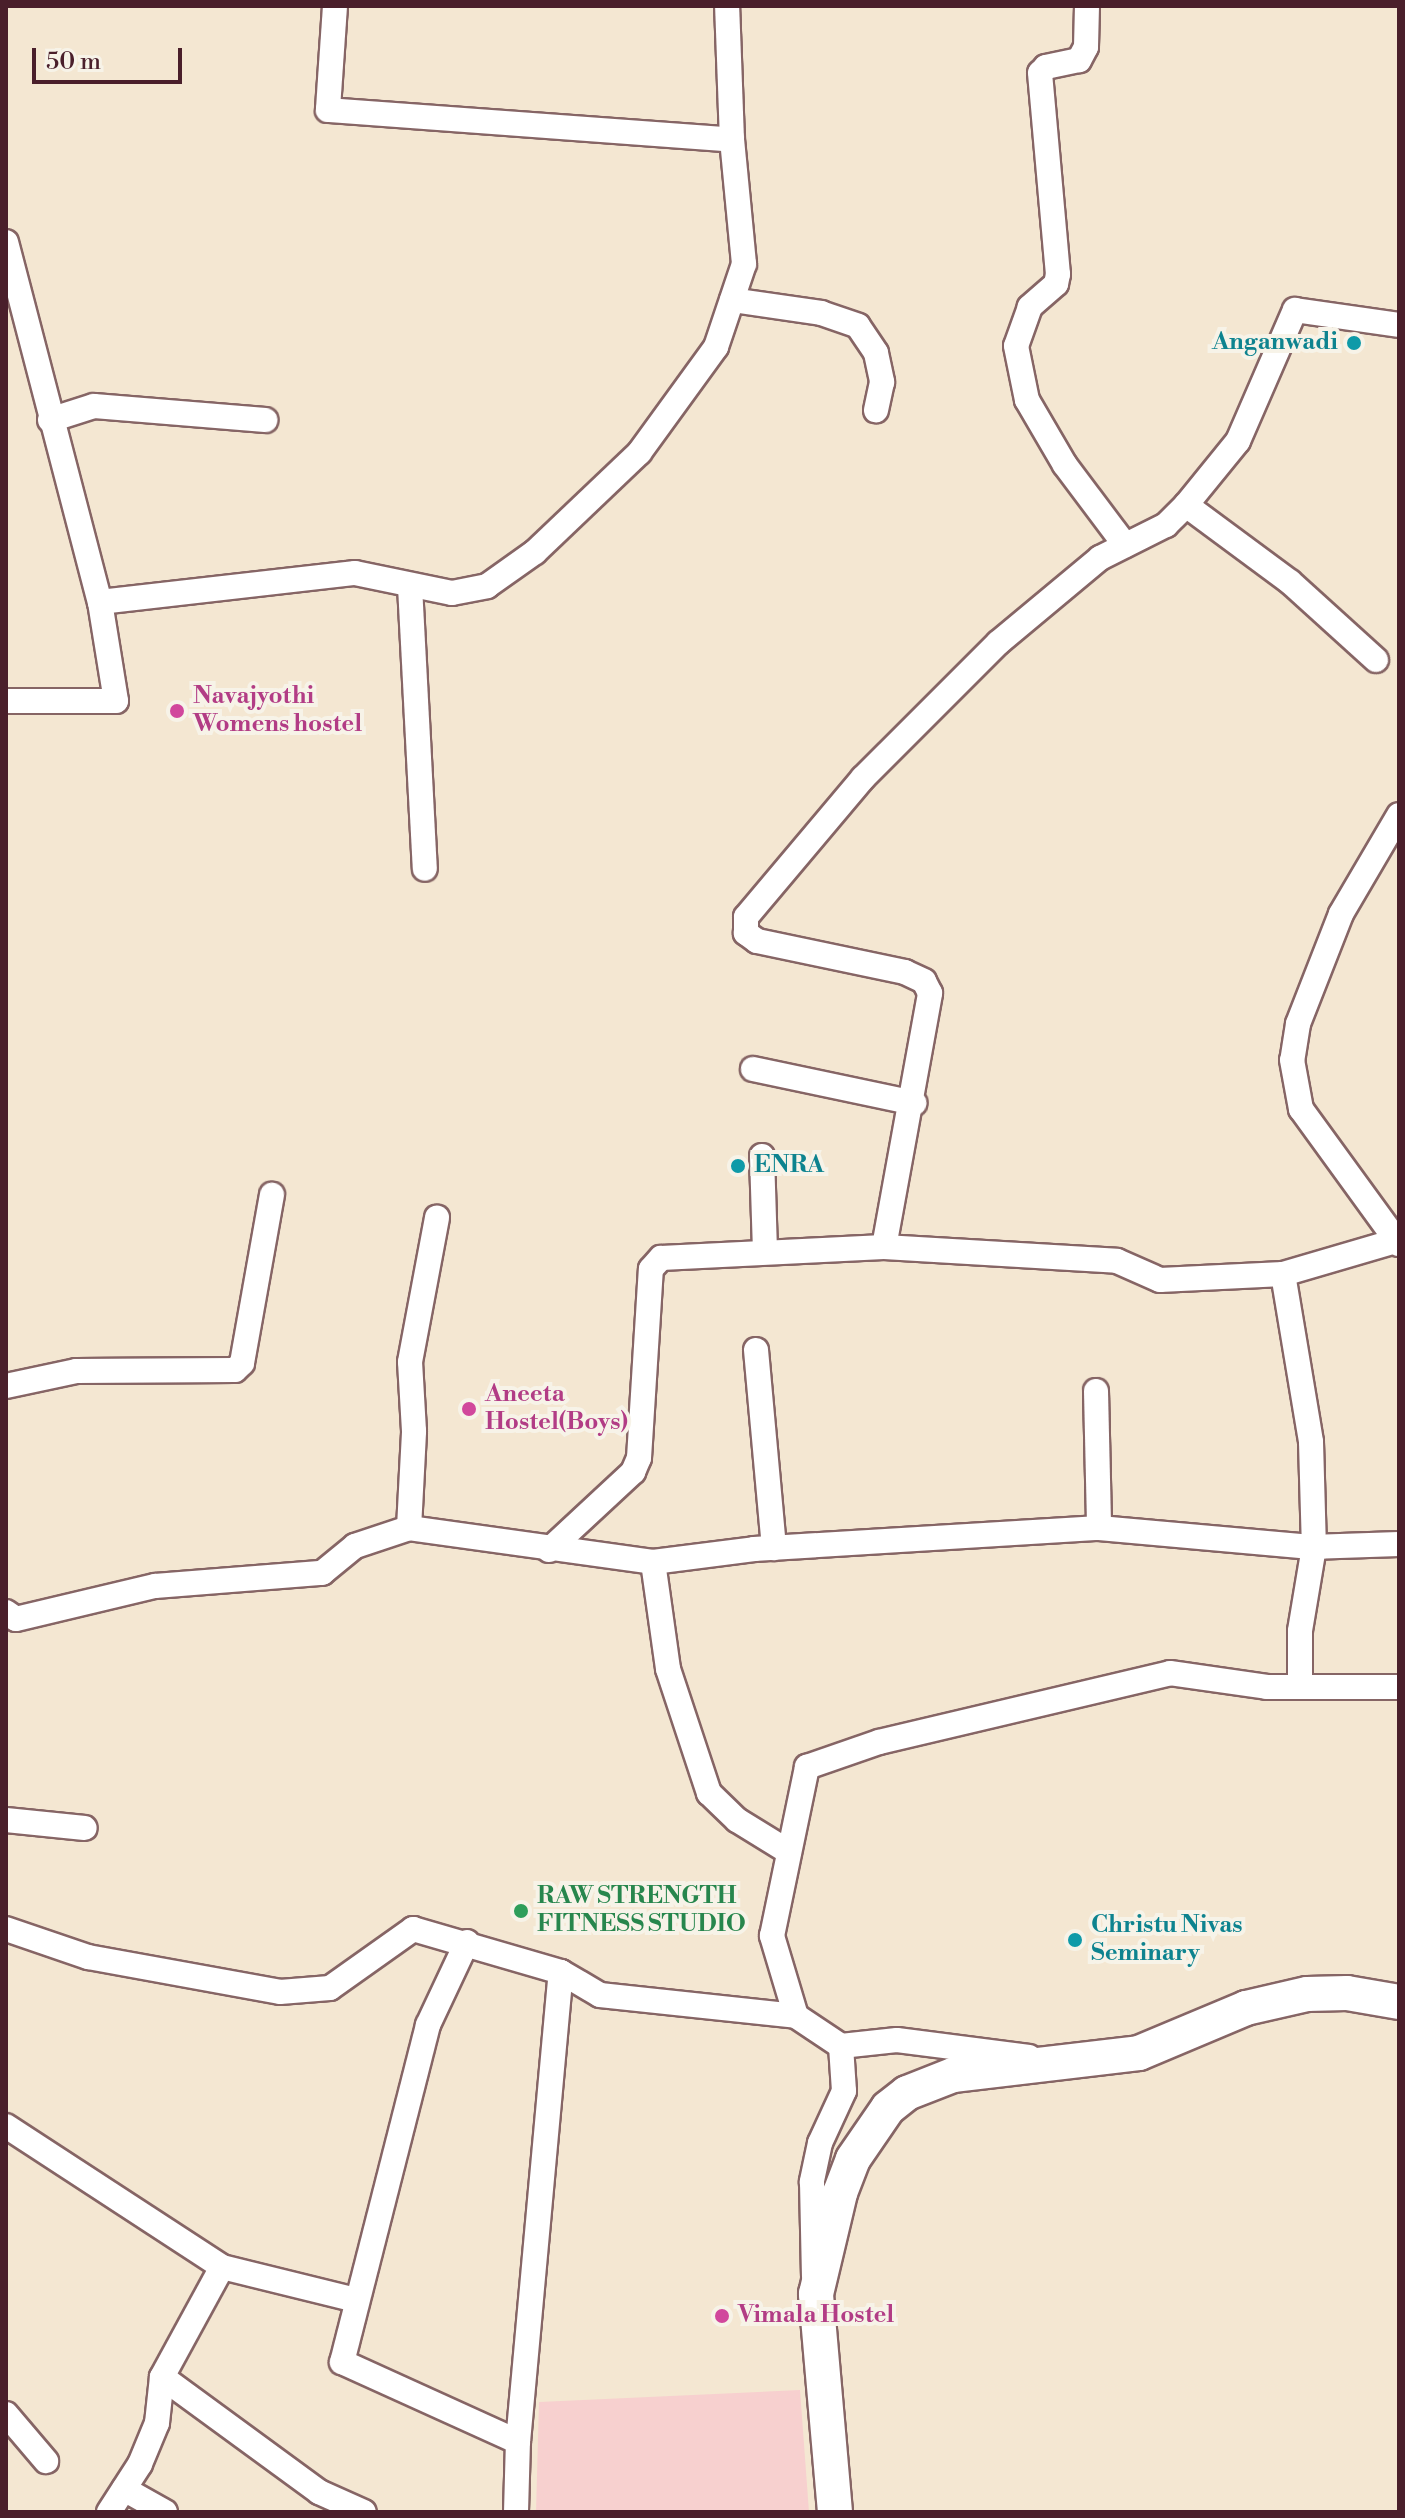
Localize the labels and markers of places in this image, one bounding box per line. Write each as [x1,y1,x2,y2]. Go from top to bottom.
place label: Anganwadi [1212,329,1338,357]
marker: Anganwadi [1345,334,1363,352]
place label: Navajyothi Womens hostel [193,683,362,739]
marker: Navajyothi Womens hostel [168,702,186,720]
place label: ENRA [754,1152,824,1180]
marker: ENRA [729,1157,747,1175]
place label: Aneeta Hostel(Boys) [485,1381,628,1437]
marker: Aneeta Hostel(Boys) [460,1400,478,1418]
place label: RAW STRENGTH FITNESS STUDIO [537,1883,746,1939]
marker: RAW STRENGTH FITNESS STUDIO [512,1902,530,1920]
place label: Christu Nivas Seminary [1091,1912,1243,1968]
marker: Christu Nivas Seminary [1066,1931,1084,1949]
place label: Vimala Hostel [738,2302,894,2330]
marker: Vimala Hostel [713,2307,731,2325]

